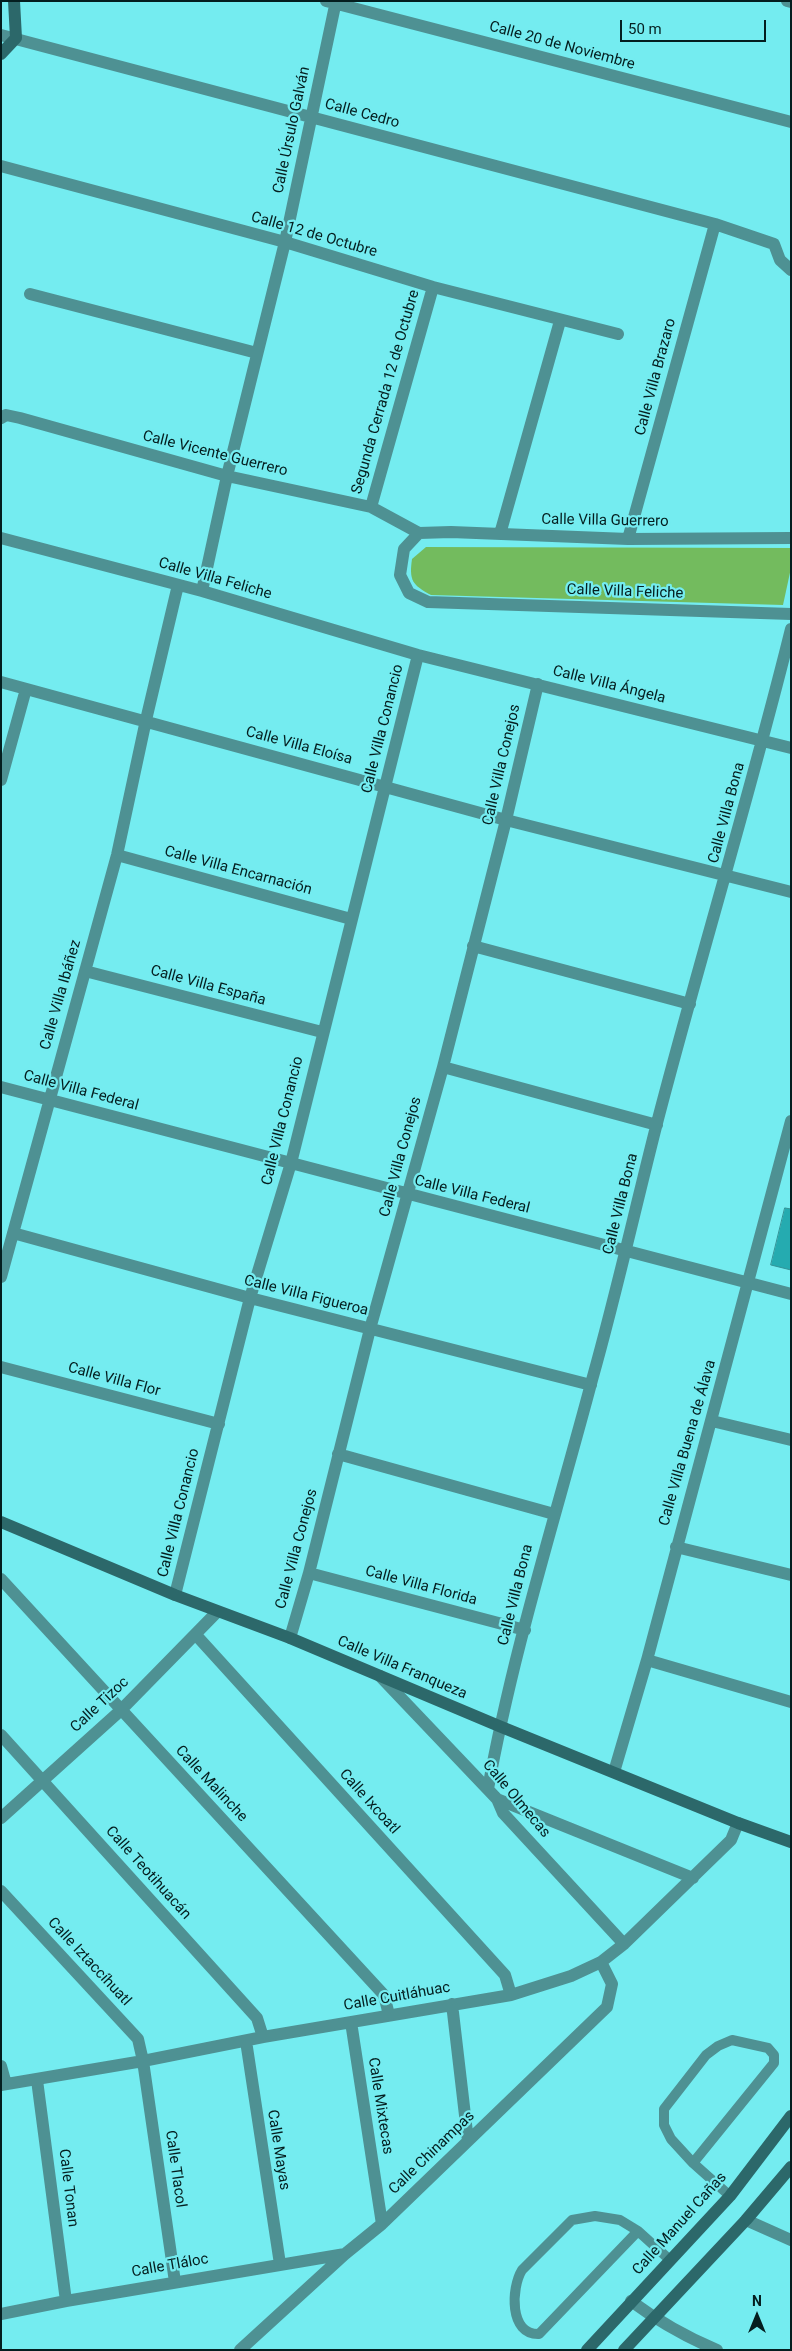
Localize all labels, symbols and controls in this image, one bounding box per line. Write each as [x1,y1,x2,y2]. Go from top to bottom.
scale bar [622,10,768,42]
street label: Calle 20 de Noviembre [487,18,637,74]
text: 50 m [628,20,662,38]
street label: Calle Úrsulo Galván [270,65,314,195]
street label: Calle Cedro [323,95,401,133]
street label: Calle 12 de Octubre [249,208,379,262]
street label: Segunda Cerrada 12 de Octubre [348,288,424,496]
street label: Calle Villa Brazaro [632,316,680,438]
street label: Calle Vicente Guerrero [141,427,289,481]
street label: Calle Villa Guerrero [541,511,669,531]
street label: Calle Villa Feliche [156,554,274,604]
street label: Calle Villa Feliche [566,581,684,603]
street label: Calle Villa Ángela [551,662,667,708]
street label: Calle Villa Conancio [358,663,408,795]
street label: Calle Villa Conejos [479,703,525,827]
street label: Calle Villa Eloísa [244,723,354,769]
street label: Calle Villa Bona [705,761,749,865]
street label: Calle Villa Encarnación [162,843,314,899]
street label: Calle Villa Ibáñez [37,938,85,1052]
street label: Calle Villa España [148,962,268,1010]
street label: Calle Villa Conancio [258,1055,308,1187]
street label: Calle Villa Federal [22,1067,140,1115]
street label: Calle Villa Conejos [376,1095,426,1219]
street label: Calle Villa Bona [600,1152,642,1256]
street label: Calle Villa Federal [412,1172,532,1218]
street label: Calle Villa Figueroa [242,1272,370,1320]
street label: Calle Villa Buena de Álava [656,1358,720,1528]
street label: Calle Villa Flor [66,1359,162,1401]
street label: Calle Villa Conancio [154,1447,204,1579]
street label: Calle Villa Conejos [272,1487,322,1611]
street label: Calle Villa Bona [495,1543,537,1647]
street label: Calle Villa Florida [363,1562,479,1610]
street label: Calle Villa Franqueza [335,1633,469,1703]
street label: Calle Tizoc [67,1673,133,1737]
street label: Calle Malinche [171,1742,251,1826]
street label: Calle Olmecas [478,1757,554,1841]
street label: Calle Ixcoatl [335,1766,403,1838]
street label: Calle Teotihuacán [101,1823,195,1923]
street label: Calle Iztaccíhuatl [43,1914,135,2010]
street label: Calle Cuitláhuac [342,1979,452,2015]
street label: Calle Mixtecas [363,2056,397,2156]
street label: Calle Chinampas [385,2107,479,2199]
street label: Calle Mayas [263,2109,293,2191]
street label: Calle Tlacol [161,2129,189,2209]
street label: Calle Tonan [54,2148,82,2228]
street label: Calle Manuel Cañas [629,2169,731,2279]
street label: Calle Tláloc [130,2250,210,2282]
north arrow [732,2291,782,2341]
text: N [752,2293,762,2309]

